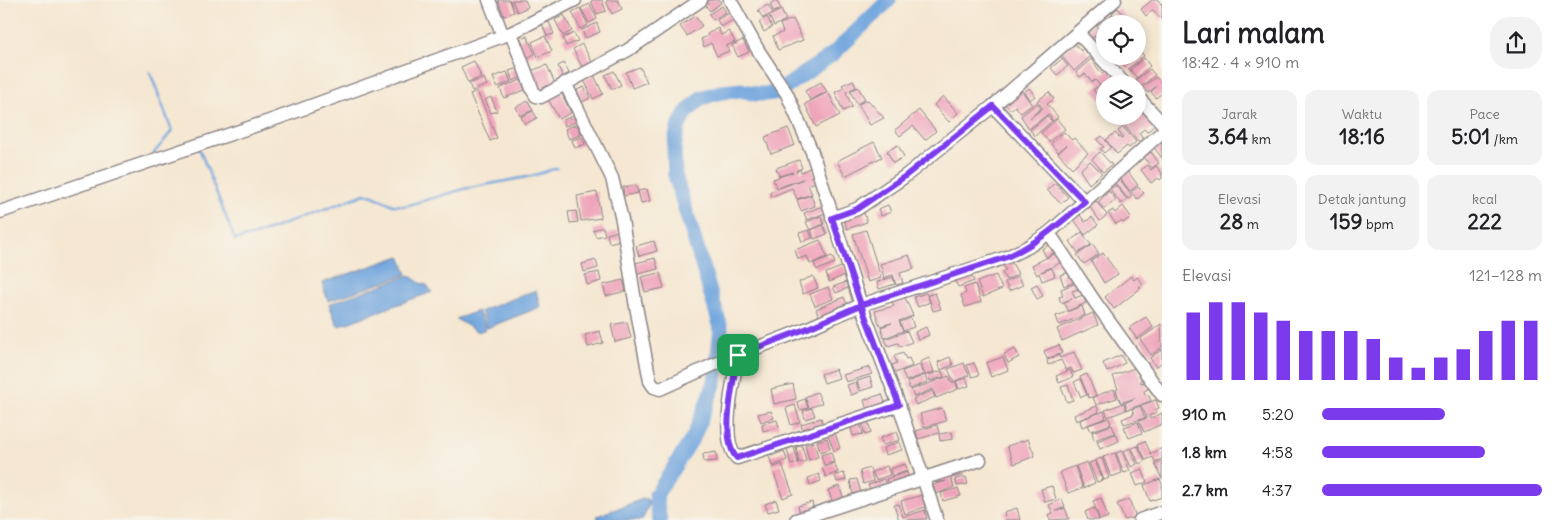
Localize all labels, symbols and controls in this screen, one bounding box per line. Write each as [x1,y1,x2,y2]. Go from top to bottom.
map controls [1096,15,1146,125]
button: locate [1096,15,1146,65]
text: Lari malam [1182,15,1325,51]
button: share [1490,17,1542,69]
text: 18:42 · 4 × 910 m [1182,52,1299,72]
button: layers [1096,75,1146,125]
text: Jarak [1221,105,1257,123]
text: Waktu [1342,105,1382,123]
text: Pace [1469,105,1500,123]
text: 3.64 [1208,123,1248,150]
text: 18:16 [1339,123,1385,150]
text: 5:01 [1451,123,1490,150]
text: km [1248,130,1271,148]
text: /km [1490,130,1518,148]
text: Elevasi [1218,190,1261,208]
text: Detak jantung [1318,190,1406,208]
text: kcal [1472,190,1497,208]
text: 28 [1220,208,1243,235]
text: 159 [1330,208,1363,235]
text: 222 [1467,208,1502,235]
text: m [1243,215,1259,233]
text: bpm [1363,215,1394,233]
text: Elevasi [1182,265,1231,285]
text: 121–128 m [1469,265,1542,285]
pin [717,334,759,376]
icon: arrive [724,341,752,369]
text: 910 m [1182,404,1226,424]
text: 5:20 [1262,404,1294,424]
text: 1.8 km [1182,442,1227,462]
text: 4:58 [1262,442,1293,462]
text: 2.7 km [1182,480,1228,500]
text: 4:37 [1262,480,1292,500]

